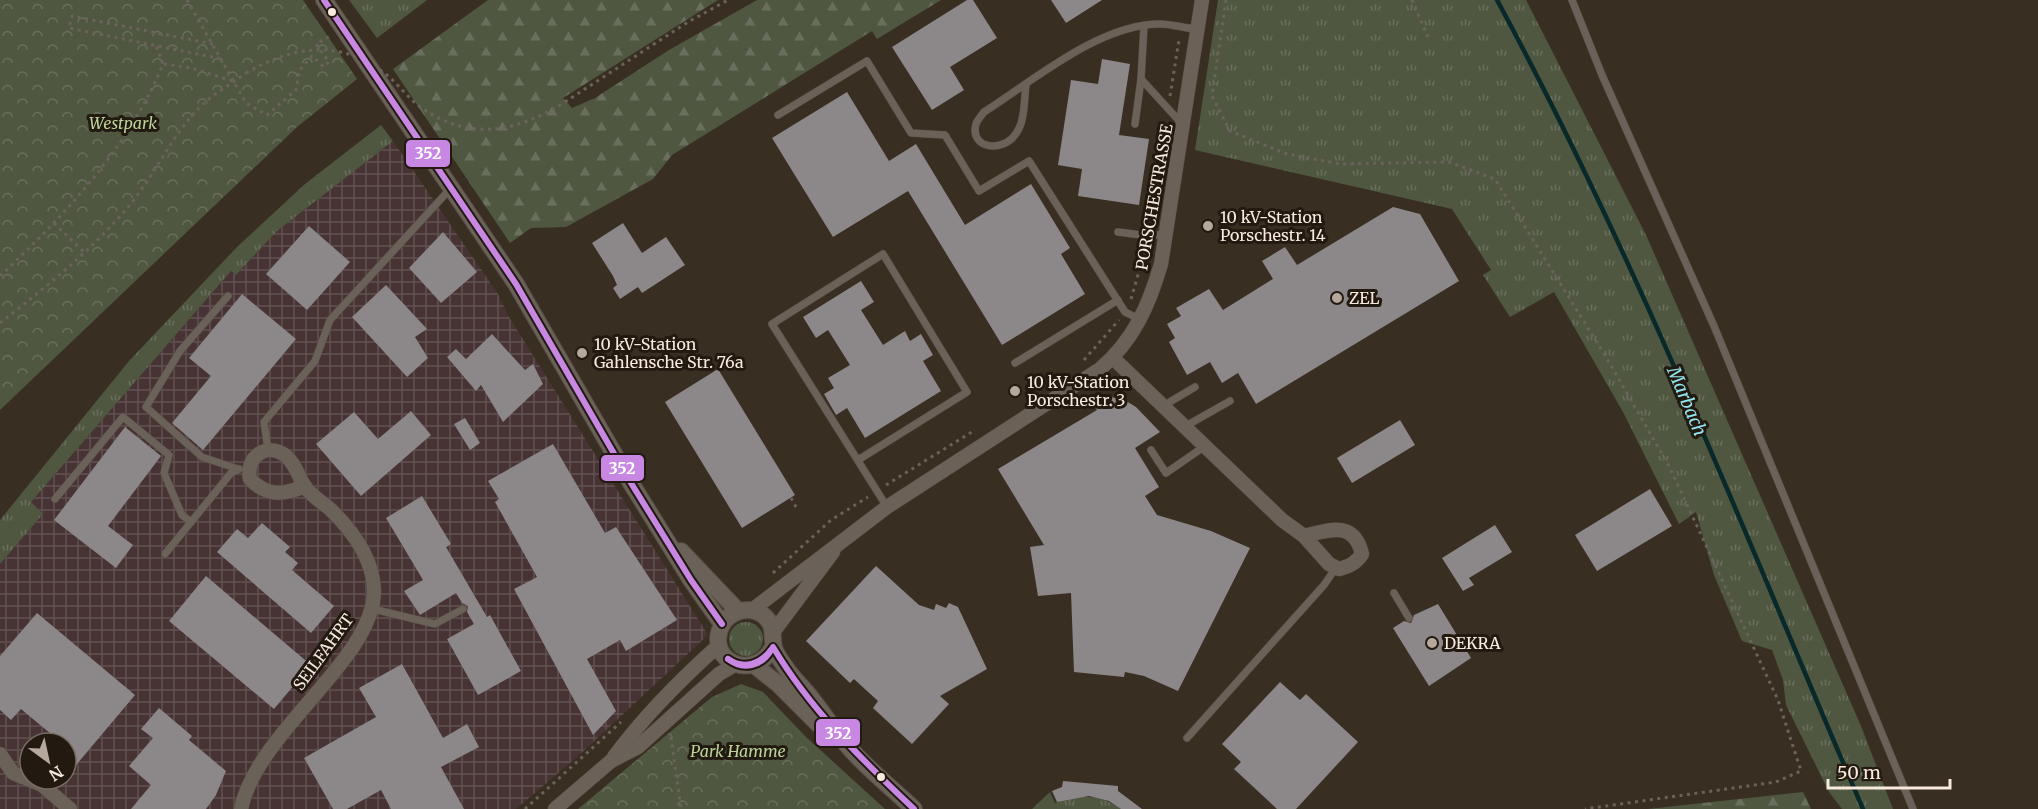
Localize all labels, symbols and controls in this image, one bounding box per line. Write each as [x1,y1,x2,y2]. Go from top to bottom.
unlabelled marker [326,6,338,18]
park label: Westpark [89,113,157,133]
street label: PORSCHESTRASSE [1131,121,1177,272]
line badge: 352 [405,139,451,168]
text: 352 [415,143,441,163]
place label: 10 kV-Station Porschestr. 14 [1220,207,1326,245]
marker: 10 kV-Station Porschestr. 14 [1201,219,1215,233]
place label: ZEL [1349,288,1380,308]
marker: ZEL [1330,291,1344,305]
place label: 10 kV-Station Gahlensche Str. 76a [594,334,744,372]
marker: 10 kV-Station Gahlensche Str. 76a [575,346,589,360]
water label: Marbach [1662,362,1712,439]
place label: 10 kV-Station Porschestr. 3 [1027,372,1130,410]
marker: 10 kV-Station Porschestr. 3 [1008,384,1022,398]
line badge: 352 [600,454,645,482]
text: 352 [609,458,635,478]
street label: SEILFAHRT [289,610,357,694]
place label: DEKRA [1444,633,1501,653]
marker: DEKRA [1425,636,1439,650]
line badge: 352 [815,718,861,747]
text: 352 [825,723,851,743]
north arrow [18,731,78,791]
park label: Park Hamme [690,741,786,761]
scale bar [1828,752,1950,790]
text: 50 m [1837,761,1881,784]
text: N [45,762,67,786]
unlabelled marker [875,771,887,783]

